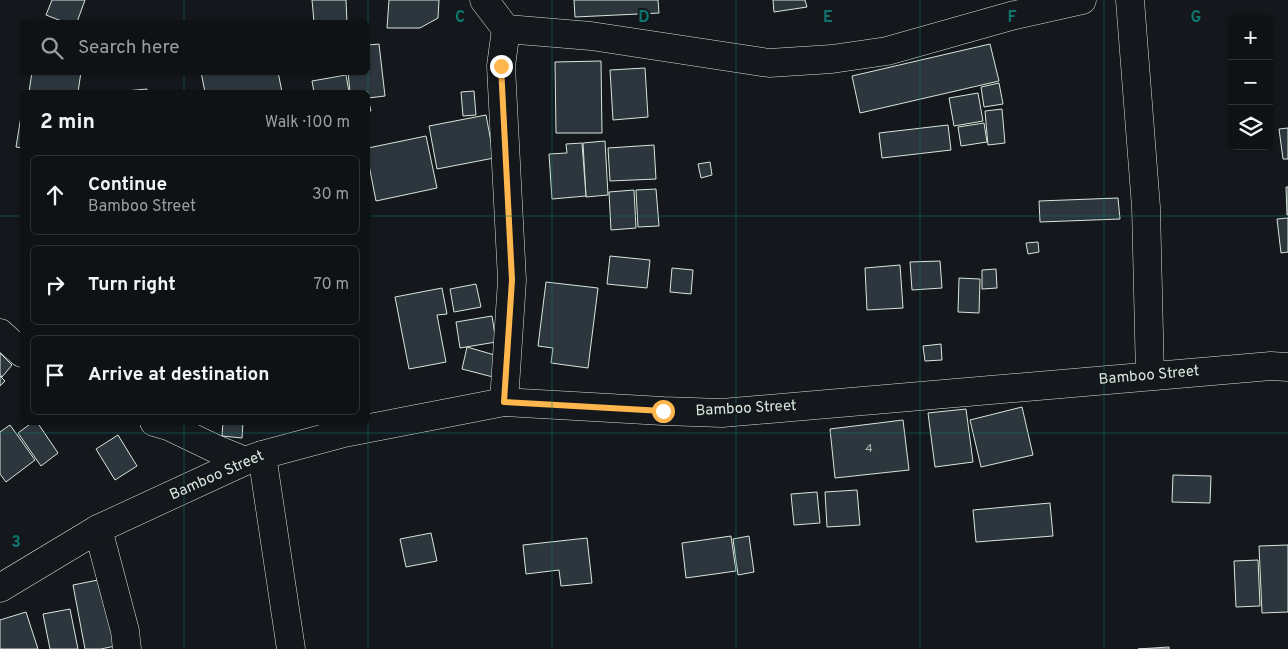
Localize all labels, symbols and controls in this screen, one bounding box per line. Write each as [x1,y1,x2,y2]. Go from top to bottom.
text: C [455,8,465,28]
text: D [638,8,650,28]
text: E [823,8,833,28]
text: F [1007,8,1017,28]
text: G [1191,8,1201,28]
map controls [1228,15,1273,150]
button: + [1228,15,1273,60]
search box [20,20,370,75]
icon: search [38,34,66,62]
text: Search here [78,36,180,60]
route end [490,55,513,78]
button: − [1228,60,1273,105]
button: layers [1228,105,1273,150]
text: 2 min [40,109,95,136]
text: Walk · 100 m [265,113,350,133]
text: Continue [88,173,167,197]
icon: ahead [41,181,69,209]
text: 30 m [312,185,349,205]
text: Bamboo Street [88,197,196,217]
icon: right [41,271,69,299]
text: Turn right [88,273,176,297]
text: 70 m [314,275,349,295]
icon: arrive [41,361,69,389]
street label: Bamboo Street [1098,362,1200,390]
text: Arrive at destination [88,363,269,387]
street label: Bamboo Street [695,397,797,421]
route start [652,400,675,423]
house number: 4 [865,441,873,457]
street label: Bamboo Street [167,447,267,505]
text: 3 [11,533,21,553]

